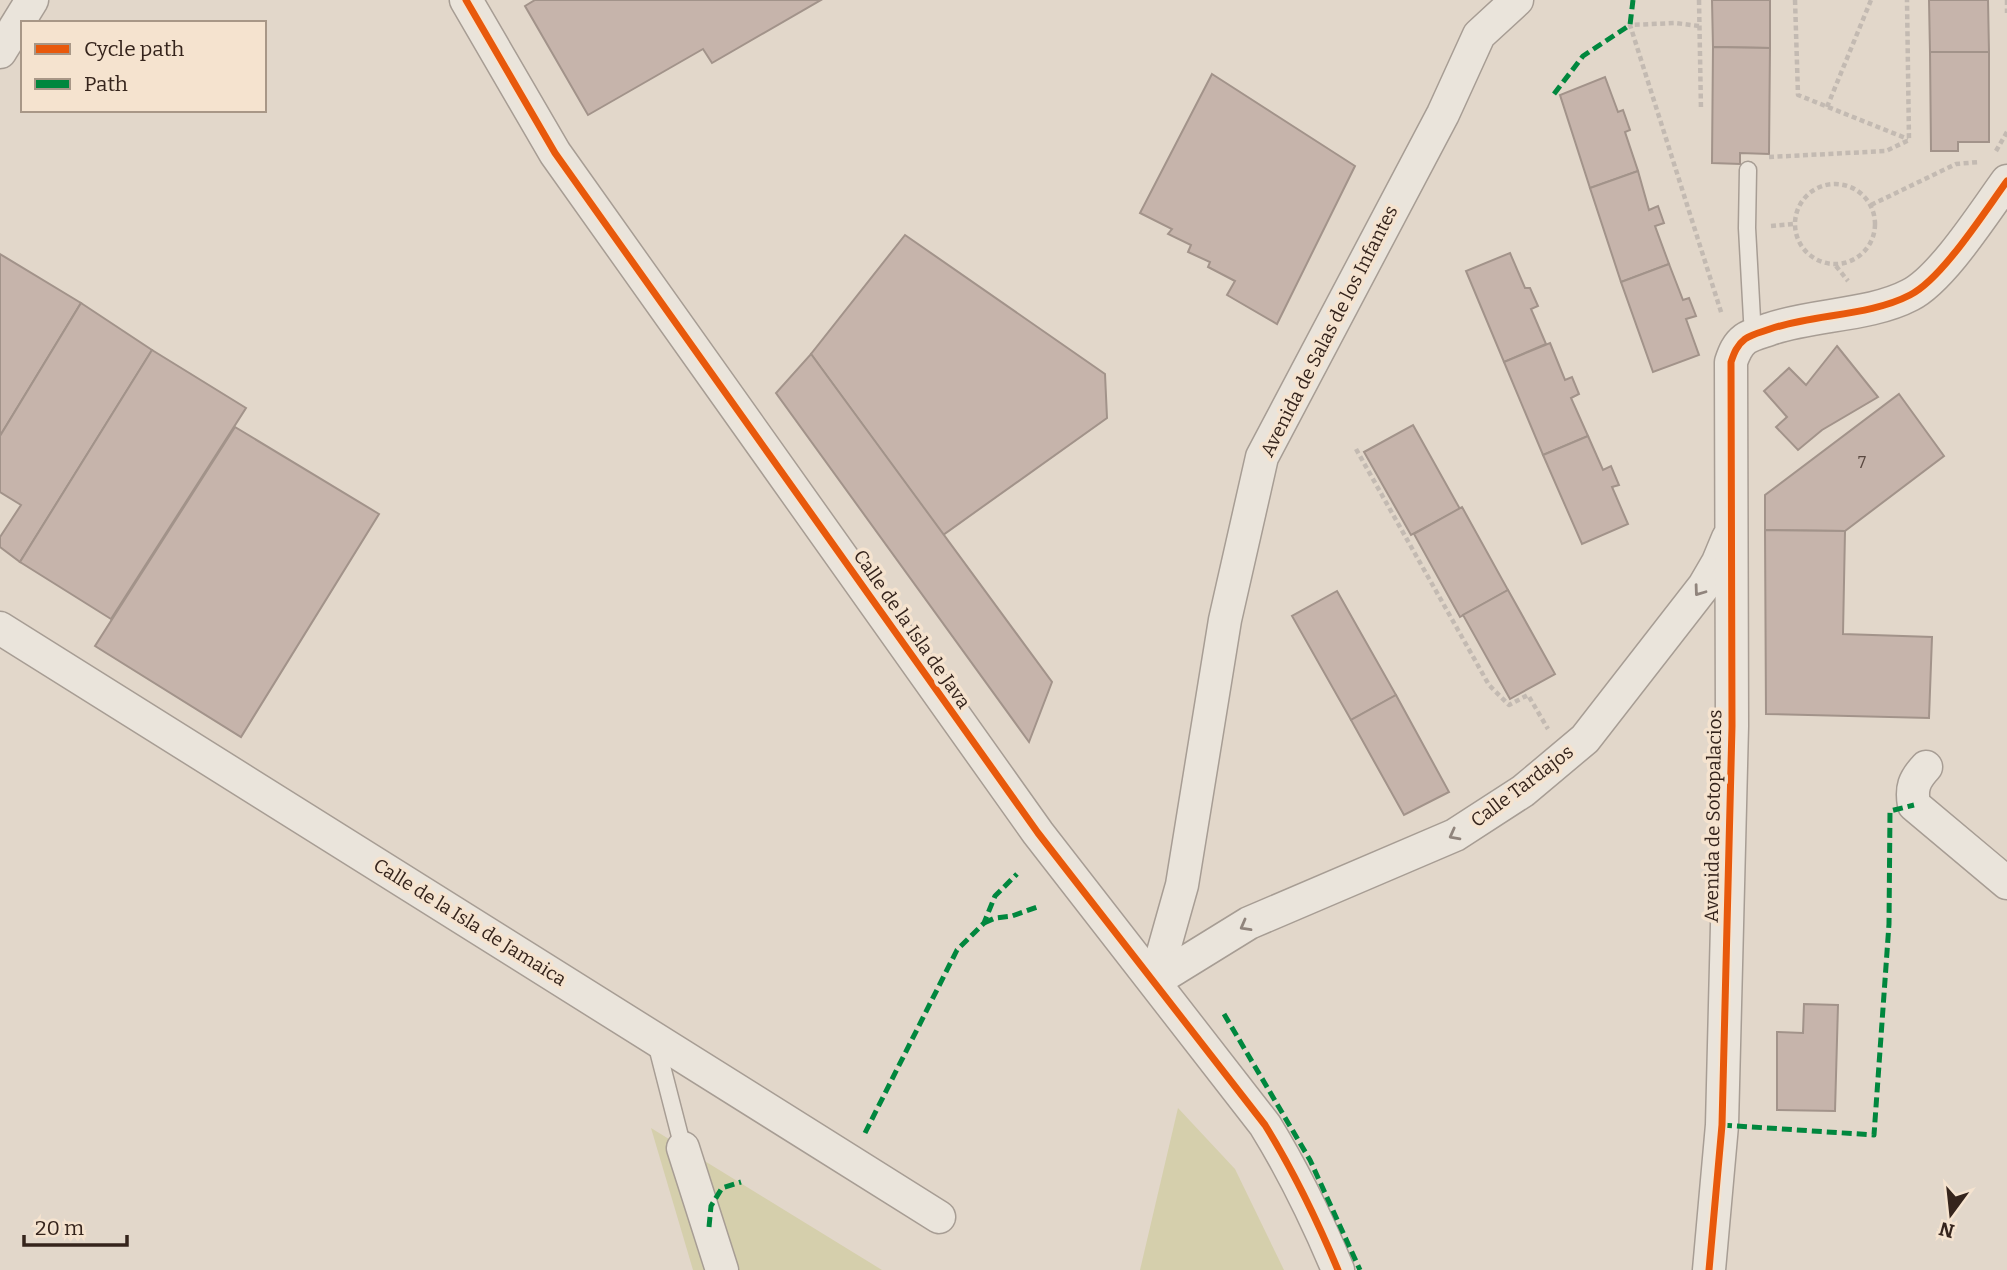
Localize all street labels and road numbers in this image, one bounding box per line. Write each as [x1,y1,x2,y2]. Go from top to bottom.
street label: Avenida de Salas de los Infantes [1255,201,1403,461]
street label: Calle de la Isla de Java [849,545,976,713]
street label: Avenida de Sotopalacios [1700,709,1726,923]
street label: Calle Tardajos [1466,740,1578,832]
street label: Calle de la Isla de Jamaica [369,853,571,991]

